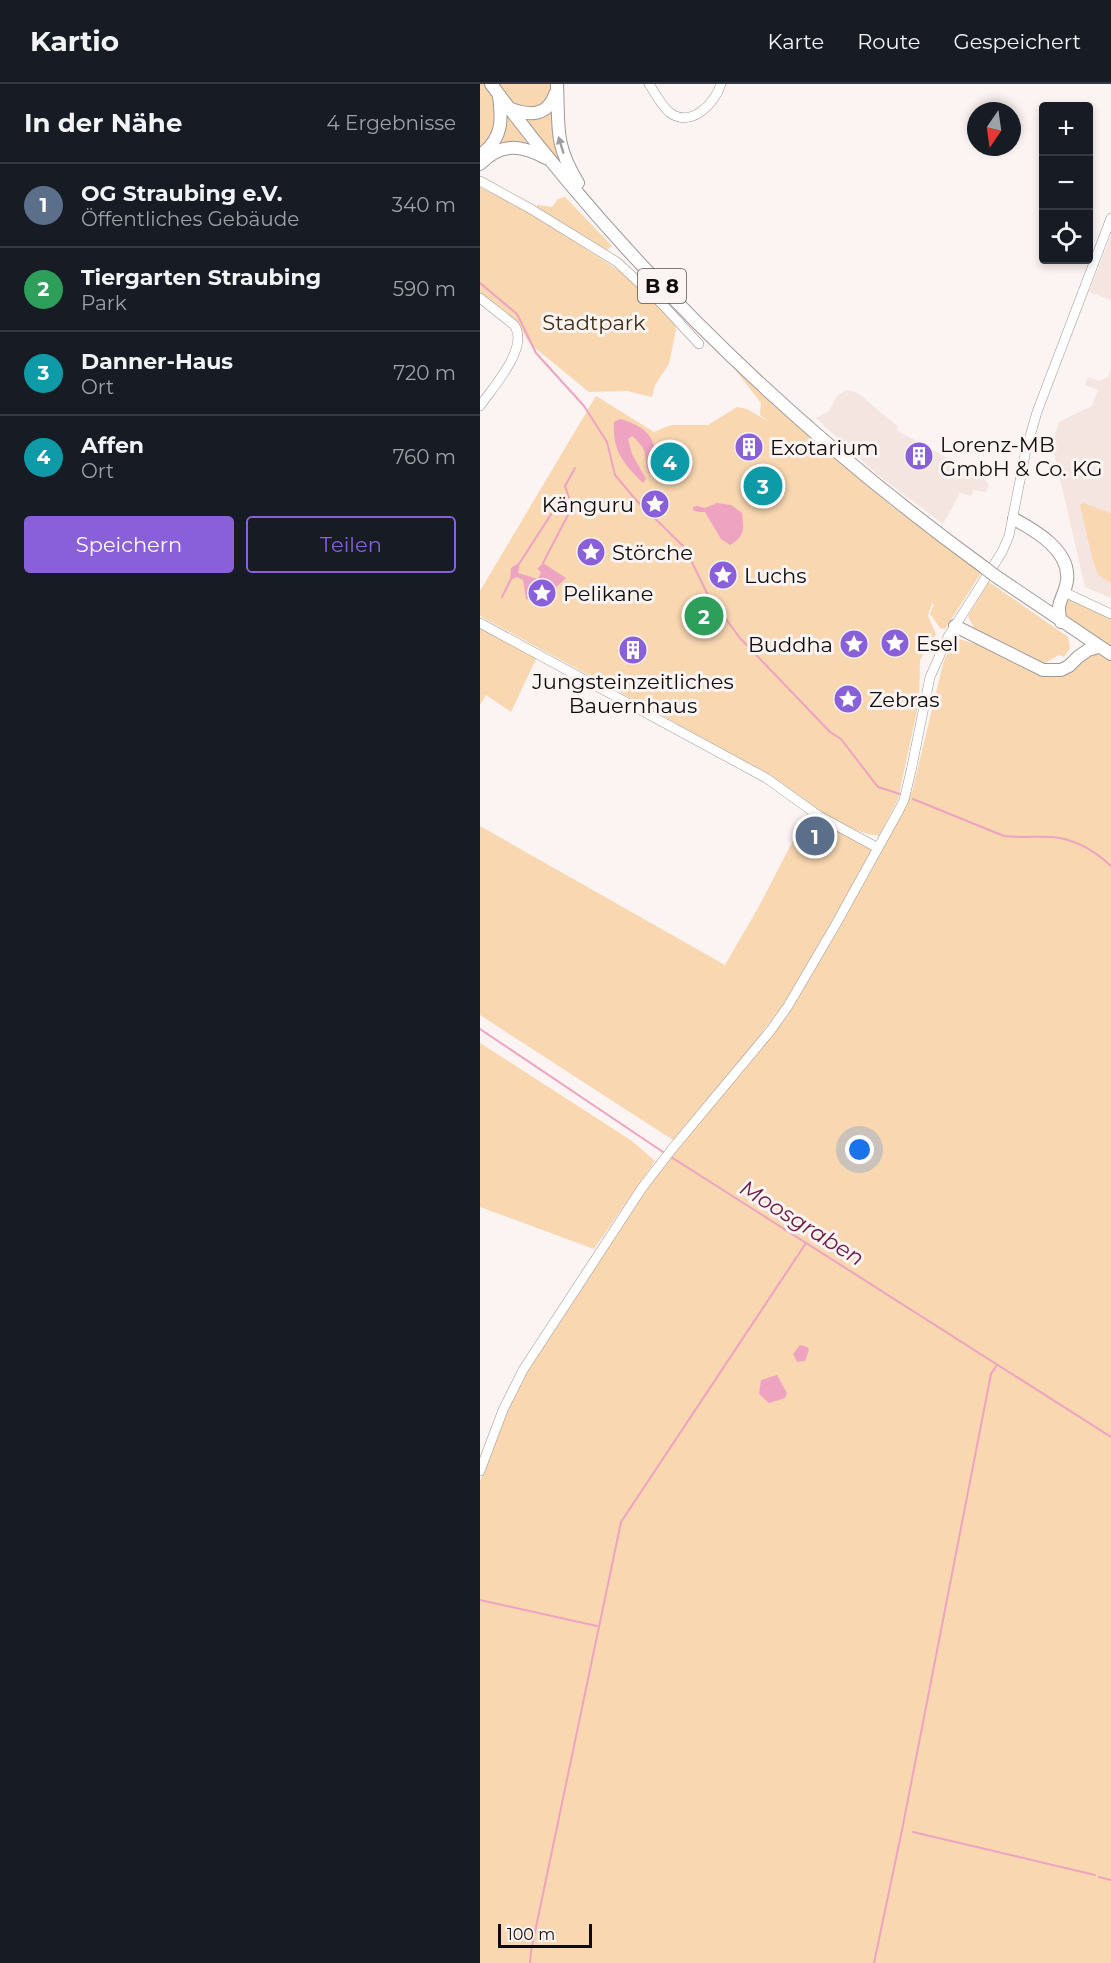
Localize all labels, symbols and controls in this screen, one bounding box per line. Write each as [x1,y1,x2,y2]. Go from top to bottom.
text: Kartio [30,24,119,58]
text: Karte [768,29,824,54]
text: Route [857,29,920,54]
text: Gespeichert [953,29,1081,54]
north arrow [967,102,1021,156]
map controls [1039,102,1093,264]
button: + [1039,102,1093,156]
text: In der Nähe [24,107,182,139]
text: 4 Ergebnisse [327,111,456,135]
one-way arrow [556,136,565,154]
button: − [1039,156,1093,210]
text: OG Straubing e.V. [81,180,283,207]
text: 1 [40,193,47,217]
text: 340 m [392,193,456,217]
text: Öffentliches Gebäude [81,207,299,231]
button: locate [1039,210,1093,264]
text: Tiergarten Straubing [81,264,321,291]
road number: B 8 [638,269,686,303]
text: 2 [38,277,49,301]
text: 590 m [393,277,456,301]
text: Park [81,291,127,315]
park label: Stadtpark [542,310,646,335]
text: Danner-Haus [81,348,233,375]
text: 3 [38,361,49,385]
text: 720 m [393,361,456,385]
text: Ort [81,375,114,399]
building icon: Exotarium [733,431,765,463]
text: Affen [81,432,144,459]
place label: Lorenz-MB GmbH & Co. KG [940,432,1102,481]
place label: Exotarium [770,435,879,460]
pin: 4 [650,440,690,484]
building icon: Lorenz-MB GmbH & Co. KG [903,440,935,472]
text: 4 [37,445,50,469]
text: 760 m [393,445,456,469]
text: Ort [81,459,114,483]
pin: 3 [744,464,782,508]
place icon: Känguru [639,488,671,520]
place label: Känguru [542,492,634,517]
button: Speichern [24,516,234,573]
button: Teilen [246,516,456,573]
place icon: Störche [575,536,607,568]
place label: Störche [612,540,693,565]
place icon: Luchs [707,559,739,591]
place label: Luchs [744,563,806,588]
place icon: Pelikane [526,577,558,609]
place label: Pelikane [563,581,653,606]
pin: 2 [684,594,724,638]
place icon: Esel [879,627,911,659]
place icon: Buddha [838,628,870,660]
place label: Esel [916,631,958,656]
place label: Buddha [748,632,833,657]
building icon: Jungsteinzeitliches Bauernhaus [617,634,649,666]
place label: Jungsteinzeitliches Bauernhaus [531,669,734,718]
place icon: Zebras [832,683,864,715]
place label: Zebras [869,687,940,712]
pin: 1 [796,814,834,858]
your location [845,1135,874,1164]
water label: Moosgraben [735,1174,869,1272]
scale bar [498,1921,592,1948]
text: 100 m [507,1925,555,1944]

